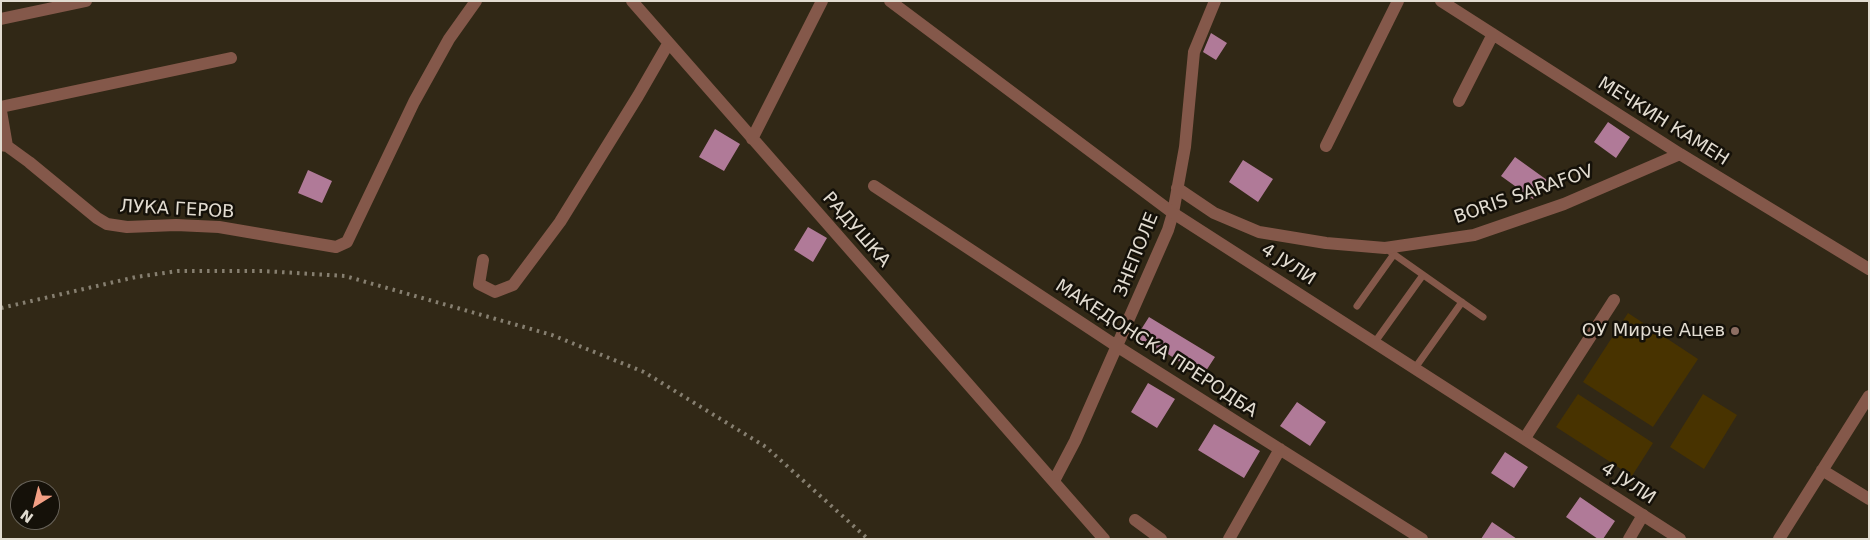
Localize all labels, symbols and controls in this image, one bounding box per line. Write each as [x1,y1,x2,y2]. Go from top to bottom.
street label: МЕЧКИН КАМЕН [1594,73,1732,171]
street label: BORIS SARAFOV [1452,161,1596,229]
street label: РАДУШКА [817,188,895,272]
street label: ЛУКА ГЕРОВ [119,196,235,224]
street label: ЗНЕПОЛЕ [1110,210,1164,300]
street label: 4 ЈУЛИ [1257,239,1319,291]
street label: МАКЕДОНСКА ПРЕРОДБА [1051,275,1261,423]
place label: ОУ Мирче Ацев [1582,320,1725,342]
marker: ОУ Мирче Ацев [1729,325,1741,337]
street label: 4 ЈУЛИ [1597,458,1659,510]
north arrow [10,480,60,530]
text: N [17,506,36,526]

